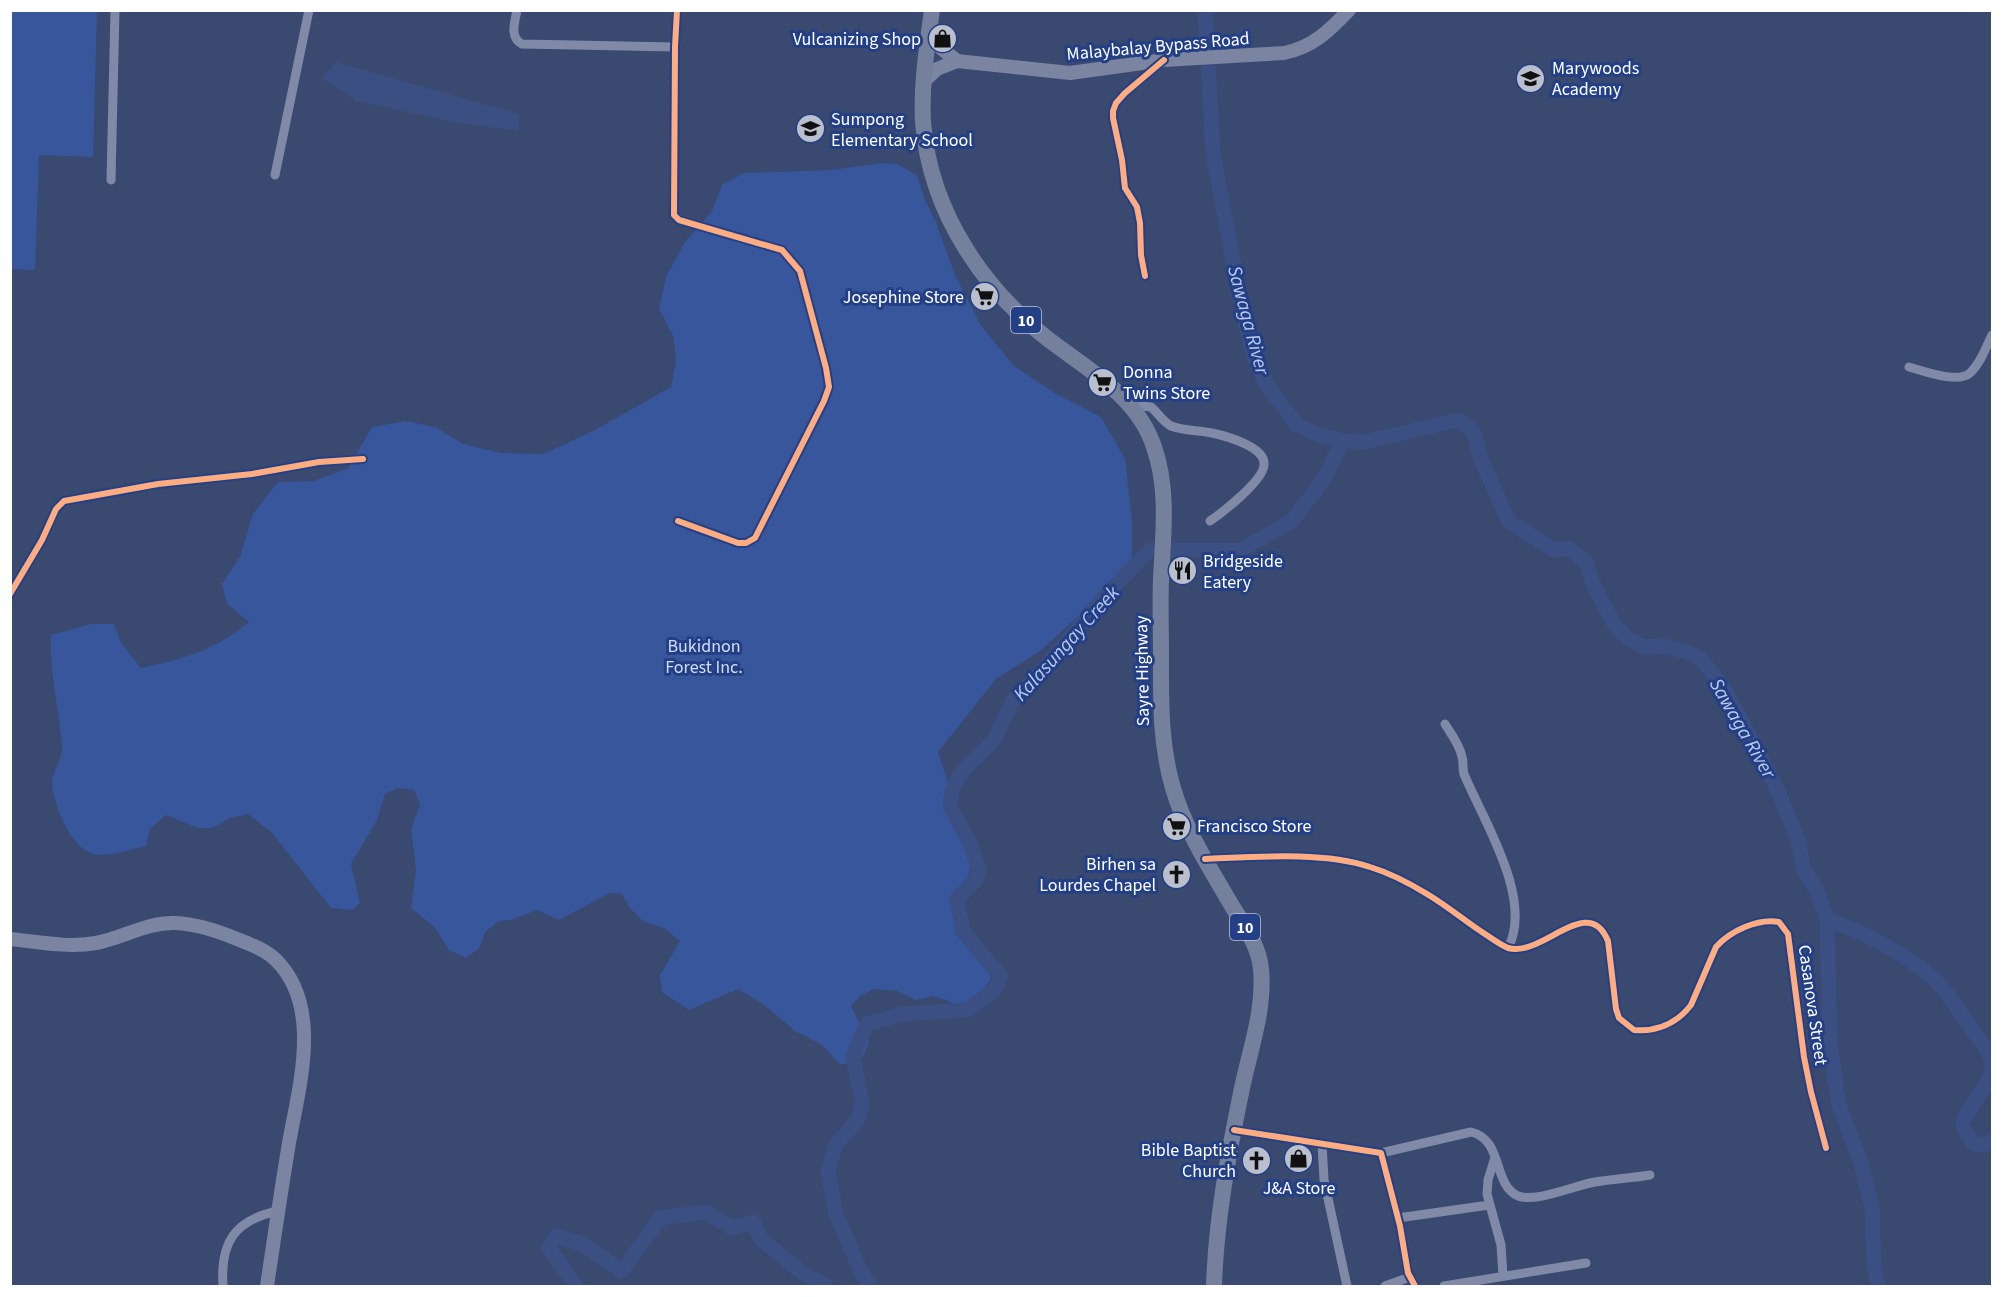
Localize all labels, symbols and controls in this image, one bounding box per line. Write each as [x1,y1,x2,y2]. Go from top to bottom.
shop icon: Vulcanizing Shop [926,23,958,55]
street label: Malaybalay Bypass Road [1066,26,1251,67]
place label: Vulcanizing Shop [793,27,921,52]
place label: Marywoods Academy [1552,56,1639,102]
school or university icon: Marywoods Academy [1515,62,1547,94]
place label: Sumpong Elementary School [831,107,973,153]
school or university icon: Sumpong Elementary School [794,113,826,145]
water label: Sawaga River [1220,262,1276,379]
supermarket icon: Josephine Store [969,281,1001,313]
place label: Josephine Store [843,285,964,310]
road number: 10 [1011,307,1041,333]
place label: Donna Twins Store [1123,360,1210,406]
supermarket icon: Donna Twins Store [1086,366,1118,398]
place label: Bridgeside Eatery [1203,549,1283,595]
restaurant icon: Bridgeside Eatery [1166,555,1198,587]
water label: Kalasungay Creek [1007,579,1127,708]
street label: Sayre Highway [1129,615,1156,727]
park label: Bukidnon Forest Inc. [665,634,743,680]
water label: Sawaga River [1702,673,1783,785]
supermarket icon: Francisco Store [1160,810,1192,842]
place label: Francisco Store [1197,814,1311,839]
place label: Birhen sa Lourdes Chapel [1039,852,1156,898]
church icon: Birhen sa Lourdes Chapel [1161,858,1193,890]
road number: 10 [1230,914,1260,940]
street label: Casanova Street [1792,943,1833,1067]
place label: Bible Baptist Church [1141,1138,1236,1184]
shop icon: J&A Store [1283,1143,1315,1175]
church icon: Bible Baptist Church [1241,1144,1273,1176]
place label: J&A Store [1263,1176,1335,1201]

